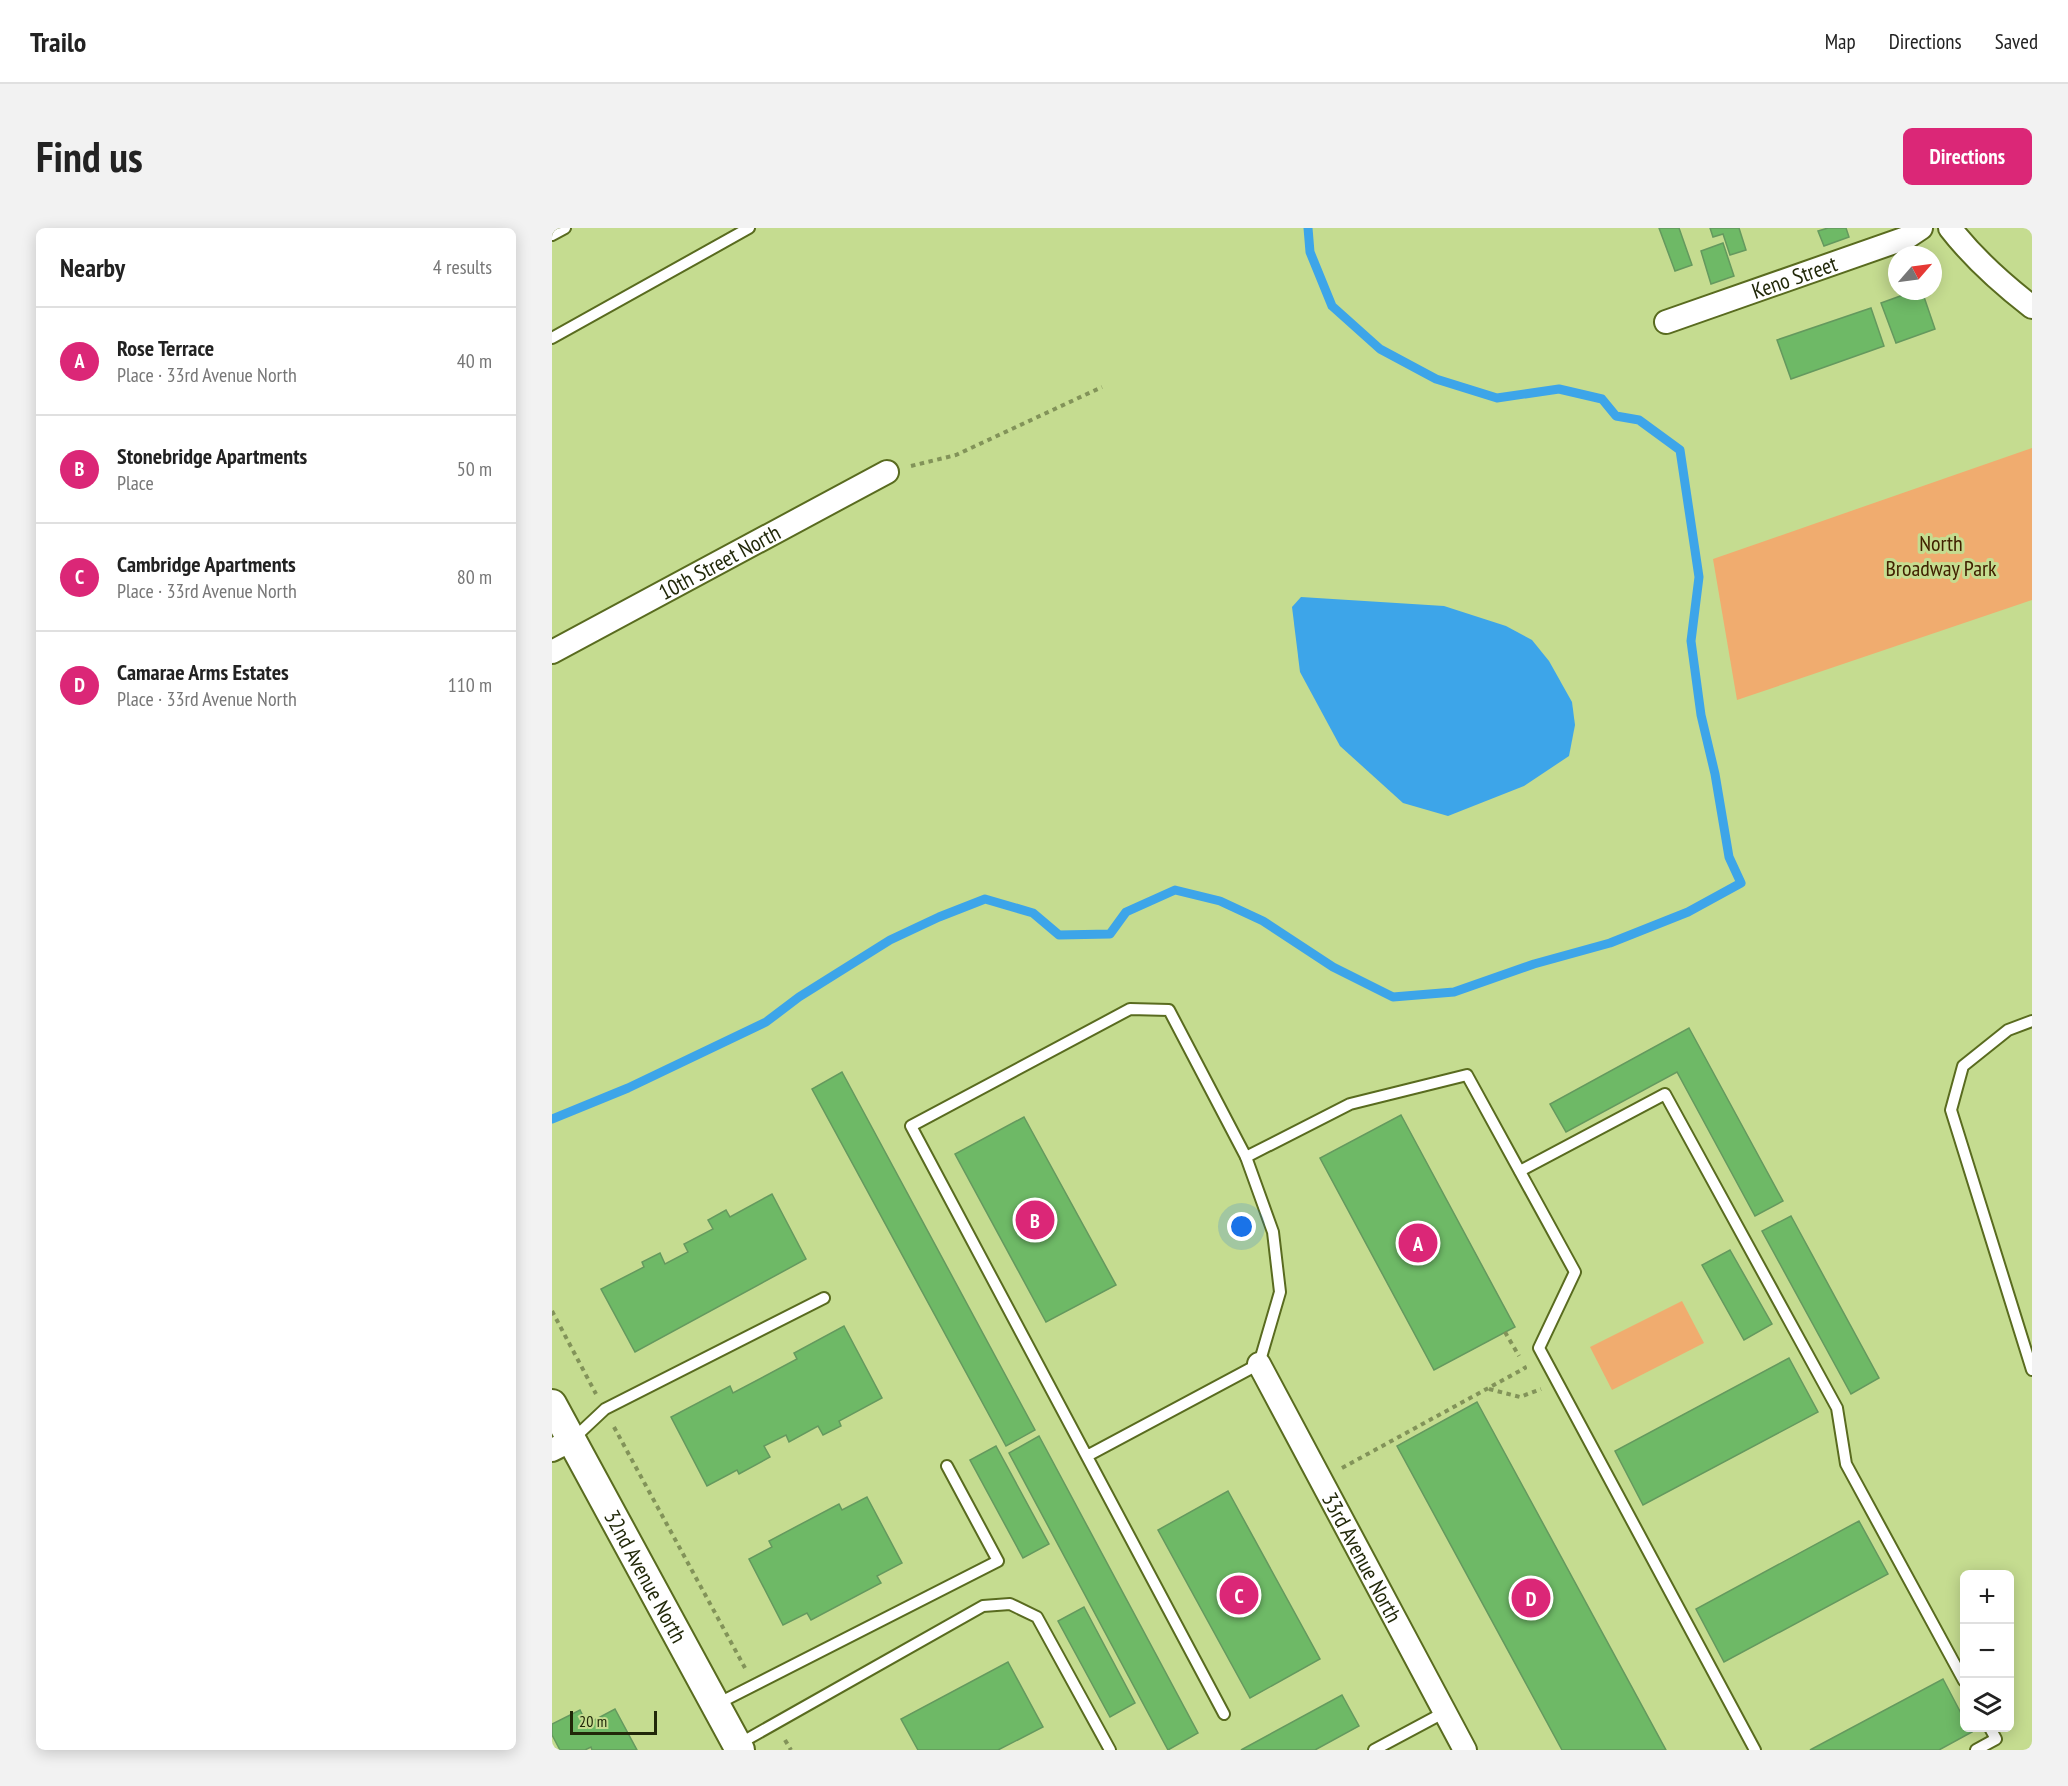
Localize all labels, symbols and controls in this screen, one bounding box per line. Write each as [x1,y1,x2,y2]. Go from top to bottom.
text: Trailo [30,23,86,60]
text: Map [1825,28,1856,55]
text: Directions [1889,28,1962,55]
text: Saved [1995,28,2038,55]
button: Directions [1903,128,2032,185]
text: Find us [36,129,143,184]
north arrow [1888,246,1942,300]
street label: Keno Street [1748,249,1841,305]
text: Nearby [60,251,125,284]
text: 4 results [433,254,492,280]
text: Rose Terrace [117,334,214,362]
text: A [74,348,85,374]
text: 40 m [457,348,492,374]
text: Place · 33rd Avenue North [117,362,297,388]
text: Stonebridge Apartments [117,442,307,470]
text: B [75,456,84,482]
text: 50 m [457,456,492,482]
text: Place [117,470,154,496]
street label: 10th Street North [654,518,785,606]
park label: North Broadway Park [1886,529,1997,582]
text: Cambridge Apartments [117,550,296,578]
text: C [75,564,84,590]
text: 80 m [457,564,492,590]
text: Place · 33rd Avenue North [117,578,297,604]
text: Camarae Arms Estates [117,658,289,686]
text: D [74,672,85,698]
text: 110 m [448,672,492,698]
text: Place · 33rd Avenue North [117,686,297,712]
pin: B [1016,1198,1054,1242]
your location [1227,1212,1256,1241]
pin: A [1398,1220,1438,1266]
street label: 33rd Avenue North [1316,1487,1408,1627]
street label: 32nd Avenue North [598,1505,693,1648]
map controls [1960,1570,2014,1732]
button: + [1960,1570,2014,1624]
pin: C [1220,1572,1258,1618]
pin: D [1512,1576,1550,1620]
button: − [1960,1624,2014,1678]
button: layers [1960,1678,2014,1732]
scale bar [570,1708,657,1736]
text: 20 m [579,1711,607,1731]

